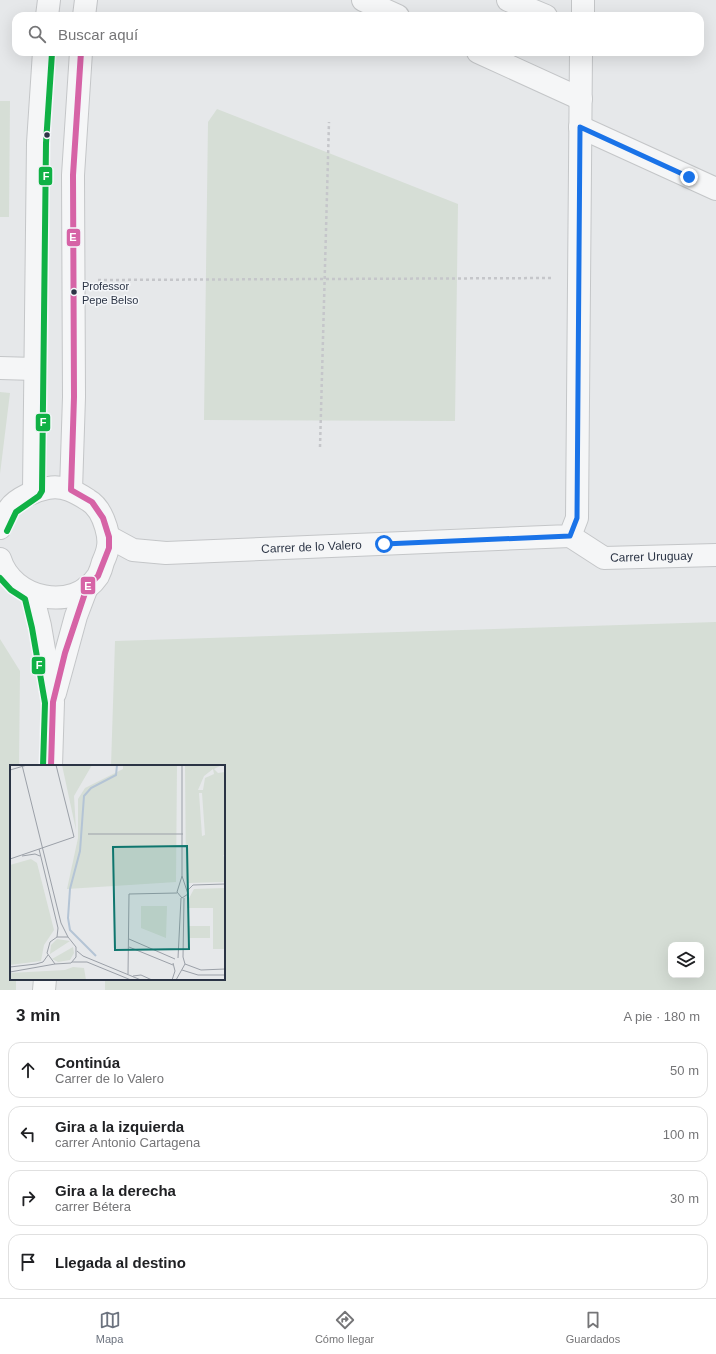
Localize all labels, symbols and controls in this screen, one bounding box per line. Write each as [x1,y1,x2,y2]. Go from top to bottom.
search box [12,12,704,56]
icon: search [26,23,48,45]
text: Buscar aquí [58,26,138,43]
unlabelled marker [42,130,52,140]
line badge: F [38,166,53,186]
route end [680,168,698,186]
text: F [43,170,50,182]
line badge: E [66,228,81,247]
text: E [69,231,77,243]
place label: Professor Pepe Belso [82,280,138,306]
marker: Professor Pepe Belso [69,287,79,297]
line badge: F [35,413,51,432]
text: F [40,416,47,428]
route start [375,535,393,553]
street label: Carrer de lo Valero [261,538,362,556]
street label: Carrer Uruguay [610,549,693,565]
line badge: E [80,576,96,595]
text: E [84,580,92,592]
line badge: F [31,656,46,675]
text: F [36,659,43,671]
inset map [10,765,225,980]
map controls [668,942,704,978]
button: layers [668,942,704,978]
text: 3 min [16,1006,60,1025]
text: A pie · 180 m [623,1009,700,1024]
text: Continúa [55,1054,120,1071]
icon: ahead [17,1059,39,1081]
text: 50 m [670,1063,699,1078]
text: Carrer de lo Valero [55,1071,164,1086]
text: Gira a la izquierda [55,1118,184,1135]
icon: left [17,1123,39,1145]
text: 100 m [663,1127,699,1142]
text: carrer Antonio Cartagena [55,1135,200,1150]
text: Gira a la derecha [55,1182,176,1199]
icon: right [17,1187,39,1209]
text: 30 m [670,1191,699,1206]
text: carrer Bétera [55,1199,131,1214]
icon: arrive [17,1251,39,1273]
text: Llegada al destino [55,1254,186,1271]
tab: Mapa [96,1309,123,1345]
tab: Cómo llegar [315,1309,374,1345]
tab: Guardados [566,1309,620,1345]

